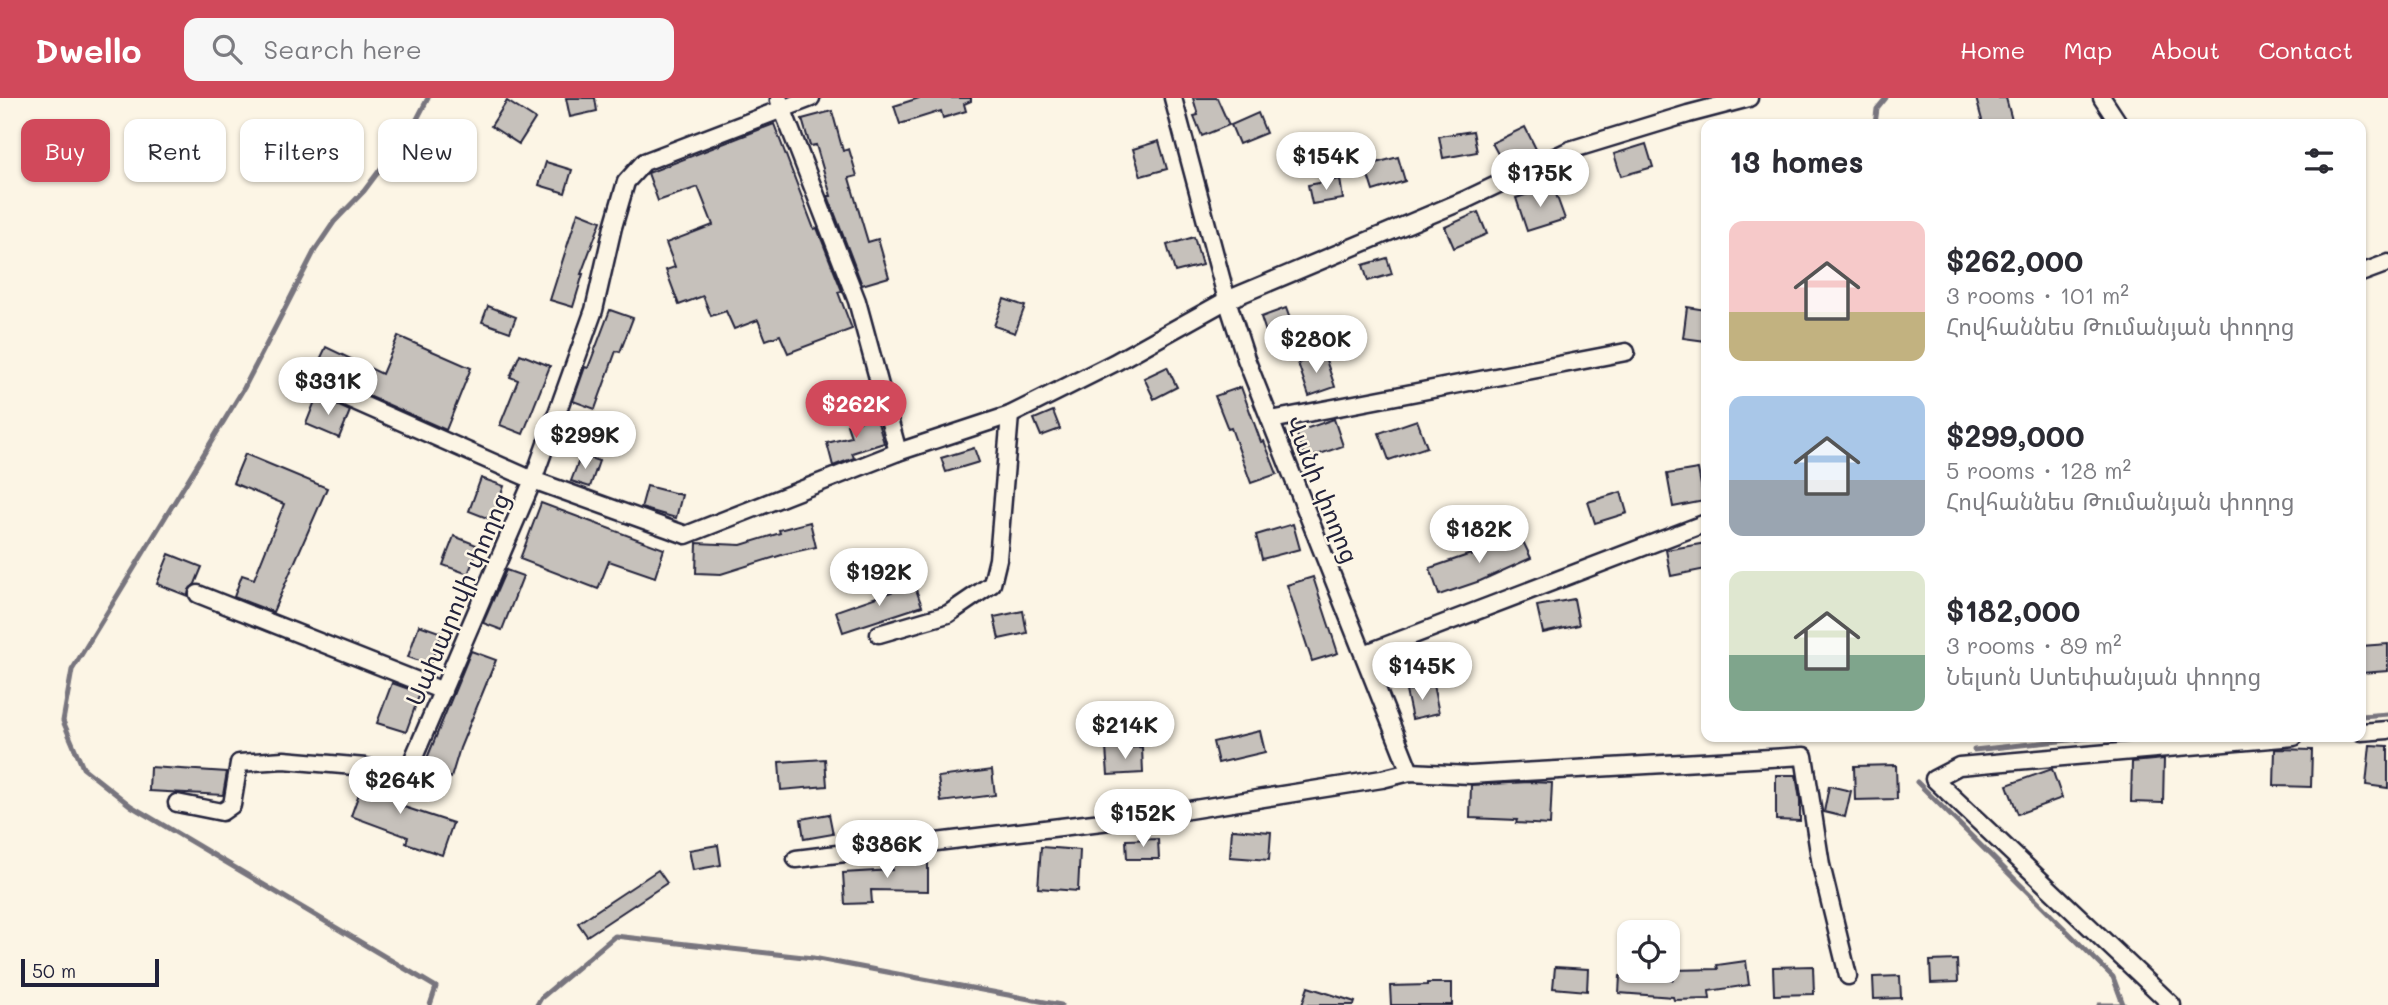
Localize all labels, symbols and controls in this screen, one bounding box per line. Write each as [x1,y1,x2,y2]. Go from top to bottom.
search box [184,18,674,81]
text: Dwello [35,28,142,71]
icon: search [208,30,246,68]
text: Search here [264,32,422,66]
text: Home [1960,34,2025,65]
text: Map [2063,34,2112,65]
text: About [2150,34,2220,65]
text: Contact [2258,34,2353,65]
chip: Buy [21,119,110,182]
chip: Rent [124,119,226,182]
chip: Filters [240,119,364,182]
chip: New [378,119,477,182]
pin: $154K [1277,132,1375,192]
text: $154K [1292,140,1360,170]
text: 13 homes [1729,141,1864,181]
icon: filters [2300,142,2338,180]
pin: $175K [1491,150,1589,209]
text: $175K [1507,157,1573,187]
text: $262,000 [1946,240,2083,280]
icon: home [1785,249,1869,333]
text: 3 rooms · 101 m² [1946,280,2129,310]
text: Հովհաննես Թումանյան փողոց [1946,311,2295,341]
pin: $280K [1267,316,1365,375]
text: $280K [1280,323,1352,353]
pin: $331K [279,358,377,417]
text: $331K [294,365,362,395]
pin: $262K [807,380,905,440]
text: $262K [822,388,890,418]
street label: Վանի փողոց [1279,411,1367,567]
pin: $299K [536,412,634,471]
text: $299,000 [1946,415,2084,455]
text: $299K [550,419,620,449]
icon: home [1785,424,1869,508]
text: 5 rooms · 128 m² [1946,455,2131,485]
text: Հովհաննես Թումանյան փողոց [1946,486,2295,516]
street label: Սախարովի փողոց [398,488,516,710]
pin: $182K [1430,505,1528,565]
text: $182K [1446,513,1512,543]
pin: $192K [830,548,928,608]
text: $192K [846,556,912,586]
text: $182,000 [1946,590,2080,630]
icon: home [1785,599,1869,683]
text: 3 rooms · 89 m² [1946,630,2122,660]
pin: $145K [1373,642,1471,702]
text: $145K [1388,650,1456,680]
text: Նելսոն Ստեփանյան փողոց [1946,661,2261,691]
pin: $214K [1076,702,1174,761]
text: $214K [1092,709,1158,739]
pin: $264K [351,756,449,816]
text: $264K [365,764,435,794]
pin: $152K [1094,790,1192,849]
text: $152K [1110,797,1176,827]
pin: $386K [838,820,936,880]
text: $386K [851,828,923,858]
map controls [1617,920,1680,983]
button: locate [1617,920,1680,983]
scale bar [21,956,159,988]
text: 50 m [32,958,76,983]

